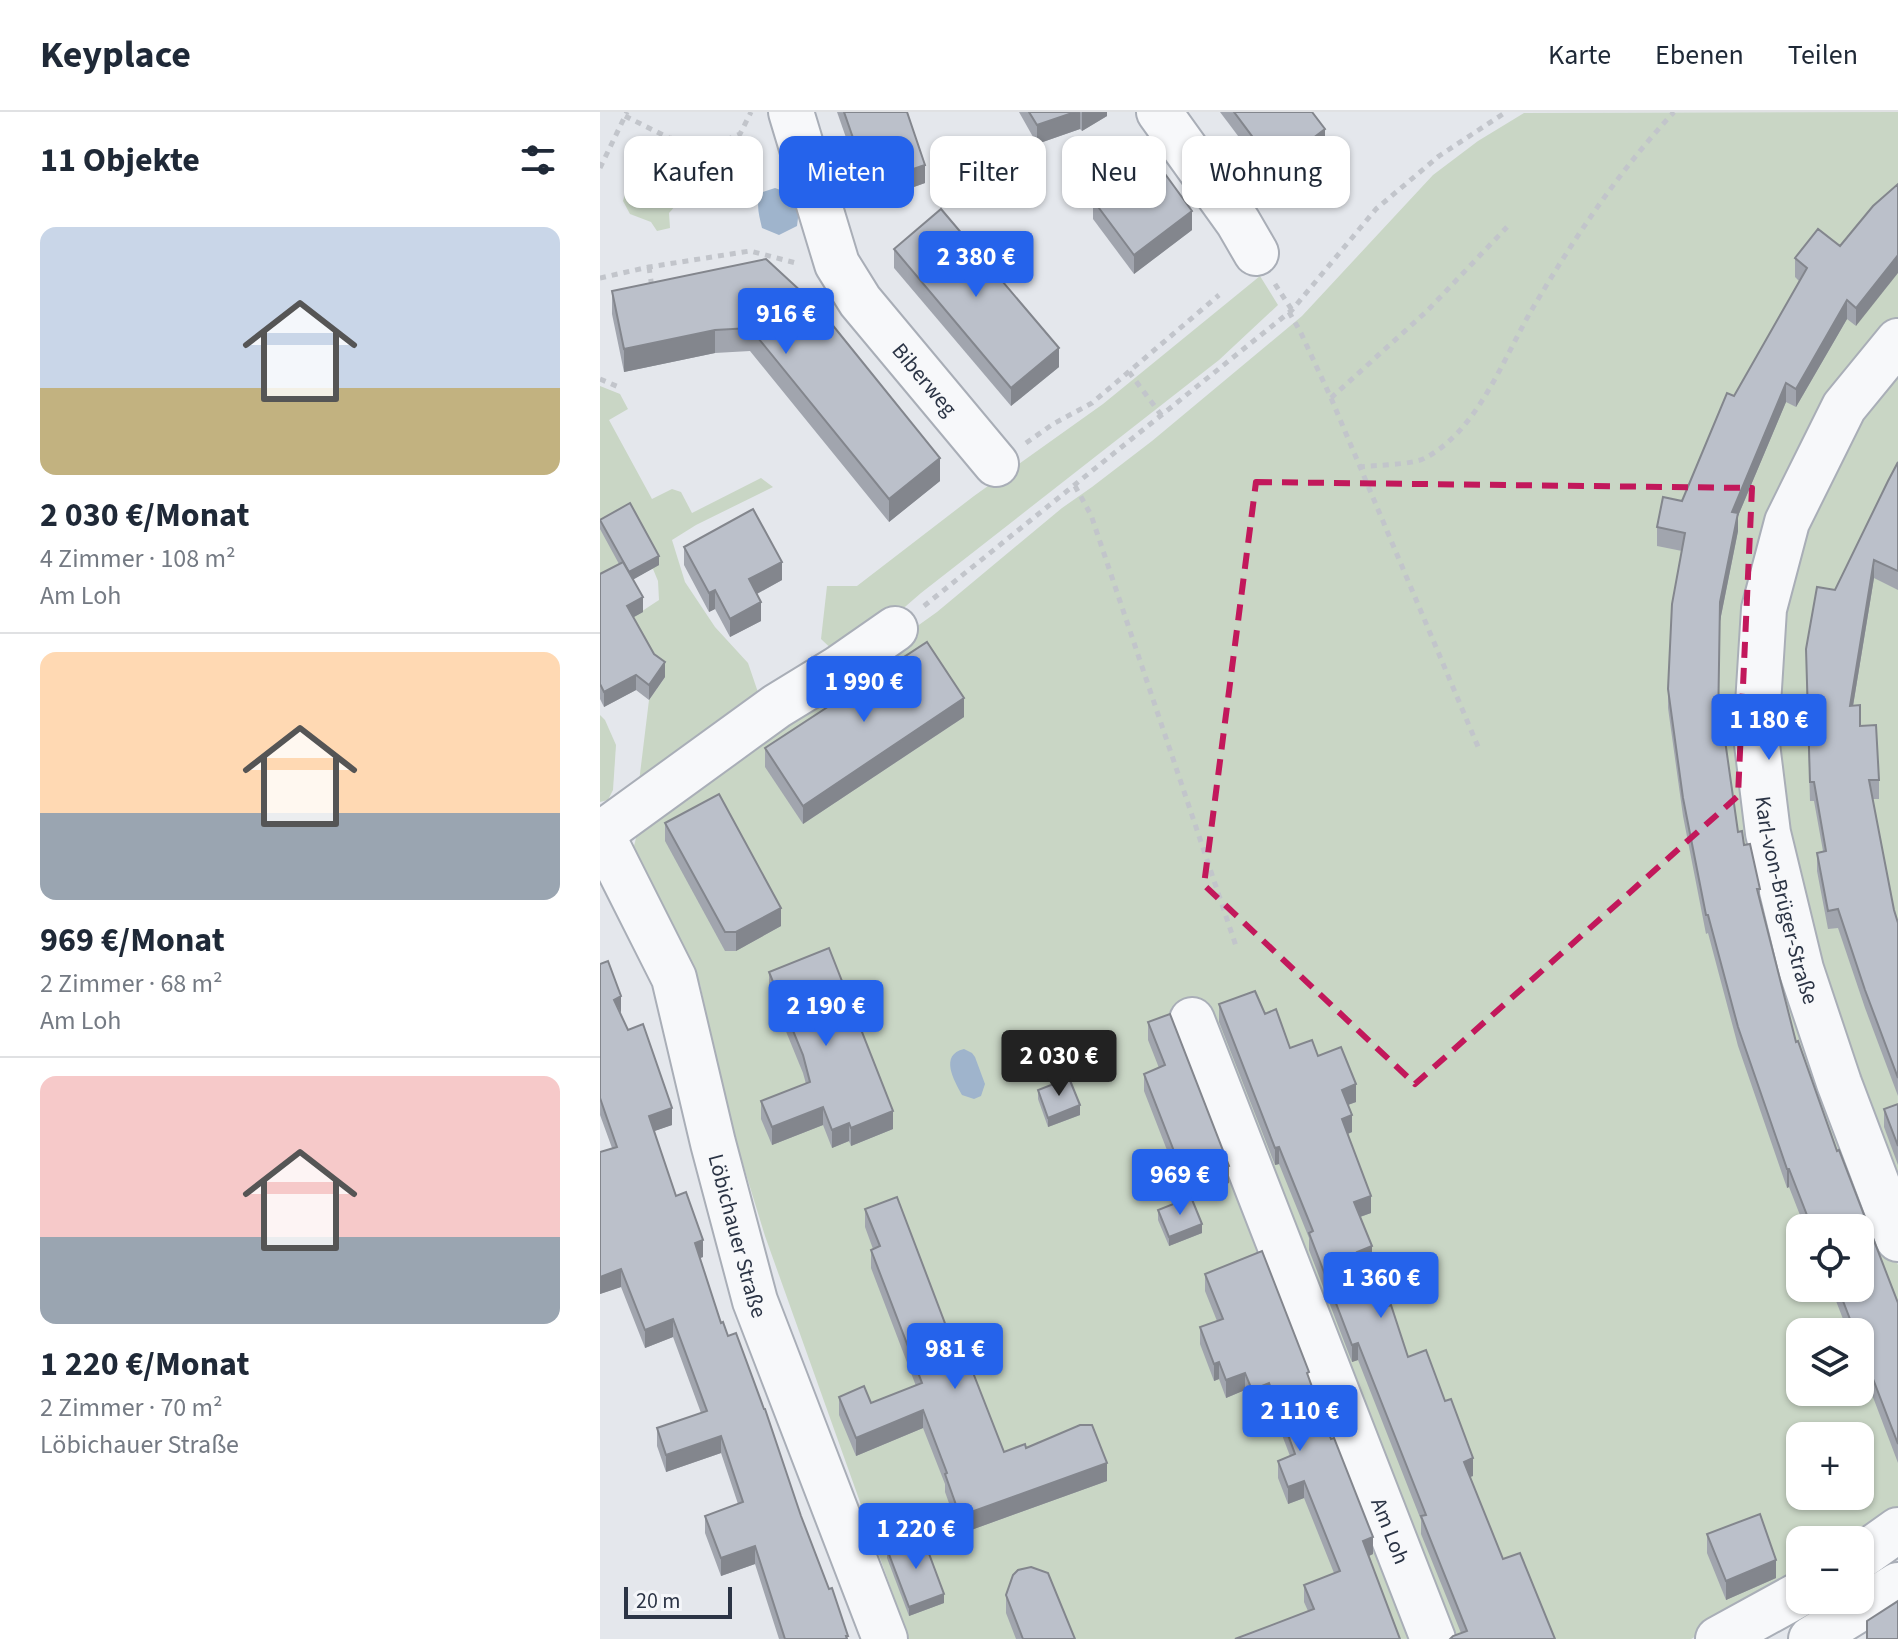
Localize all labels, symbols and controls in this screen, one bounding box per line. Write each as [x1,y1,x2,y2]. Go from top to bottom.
text: Keyplace [40,28,191,82]
text: Karte [1548,35,1611,75]
text: Ebenen [1655,35,1744,75]
text: Teilen [1788,35,1858,75]
text: 11 Objekte [40,136,200,185]
chip: Kaufen [624,136,763,208]
chip: Mieten [779,136,914,208]
chip: Filter [930,136,1046,208]
chip: Neu [1062,136,1166,208]
chip: Wohnung [1182,136,1350,208]
icon: filters [516,138,560,182]
pin: 2 380 € [902,231,1050,299]
text: 2 380 € [936,238,1016,275]
icon: home [228,279,372,423]
pin: 916 € [730,288,842,356]
text: 916 € [756,295,816,332]
street label: Biberweg [884,336,965,423]
text: 2 030 €/Monat [40,491,249,540]
text: 4 Zimmer · 108 m² [40,540,236,577]
text: Am Loh [40,577,121,614]
pin: 1 990 € [790,656,938,724]
text: 1 990 € [824,663,904,700]
pin: 1 180 € [1695,694,1843,762]
text: 1 180 € [1729,701,1809,738]
icon: home [228,704,372,848]
street label: Karl-von-Brüger-Straße [1747,794,1827,1009]
text: 969 €/Monat [40,916,225,965]
text: 2 Zimmer · 68 m² [40,965,223,1002]
pin: 2 190 € [752,980,900,1048]
text: 2 190 € [786,987,866,1024]
text: Am Loh [40,1002,121,1039]
pin: 2 030 € [985,1030,1133,1098]
text: 2 030 € [1019,1037,1099,1074]
icon: home [228,1128,372,1272]
pin: 969 € [1124,1149,1236,1217]
street label: Löbichauer Straße [700,1150,775,1323]
text: 969 € [1150,1156,1210,1193]
map controls [1786,1214,1874,1614]
button: locate [1786,1214,1874,1302]
pin: 1 360 € [1307,1252,1455,1320]
text: 1 360 € [1341,1259,1421,1296]
button: layers [1786,1318,1874,1406]
pin: 981 € [899,1323,1011,1391]
text: 981 € [925,1330,985,1367]
text: 1 220 €/Monat [40,1340,249,1389]
pin: 2 110 € [1226,1385,1374,1453]
text: 2 Zimmer · 70 m² [40,1389,223,1426]
text: 2 110 € [1260,1392,1340,1429]
button: + [1786,1422,1874,1510]
text: Löbichauer Straße [40,1426,239,1463]
street label: Am Loh [1362,1493,1417,1569]
pin: 1 220 € [842,1503,990,1571]
text: 1 220 € [876,1510,956,1547]
button: − [1786,1526,1874,1614]
scale bar [624,1583,732,1619]
text: 20 m [636,1585,681,1617]

